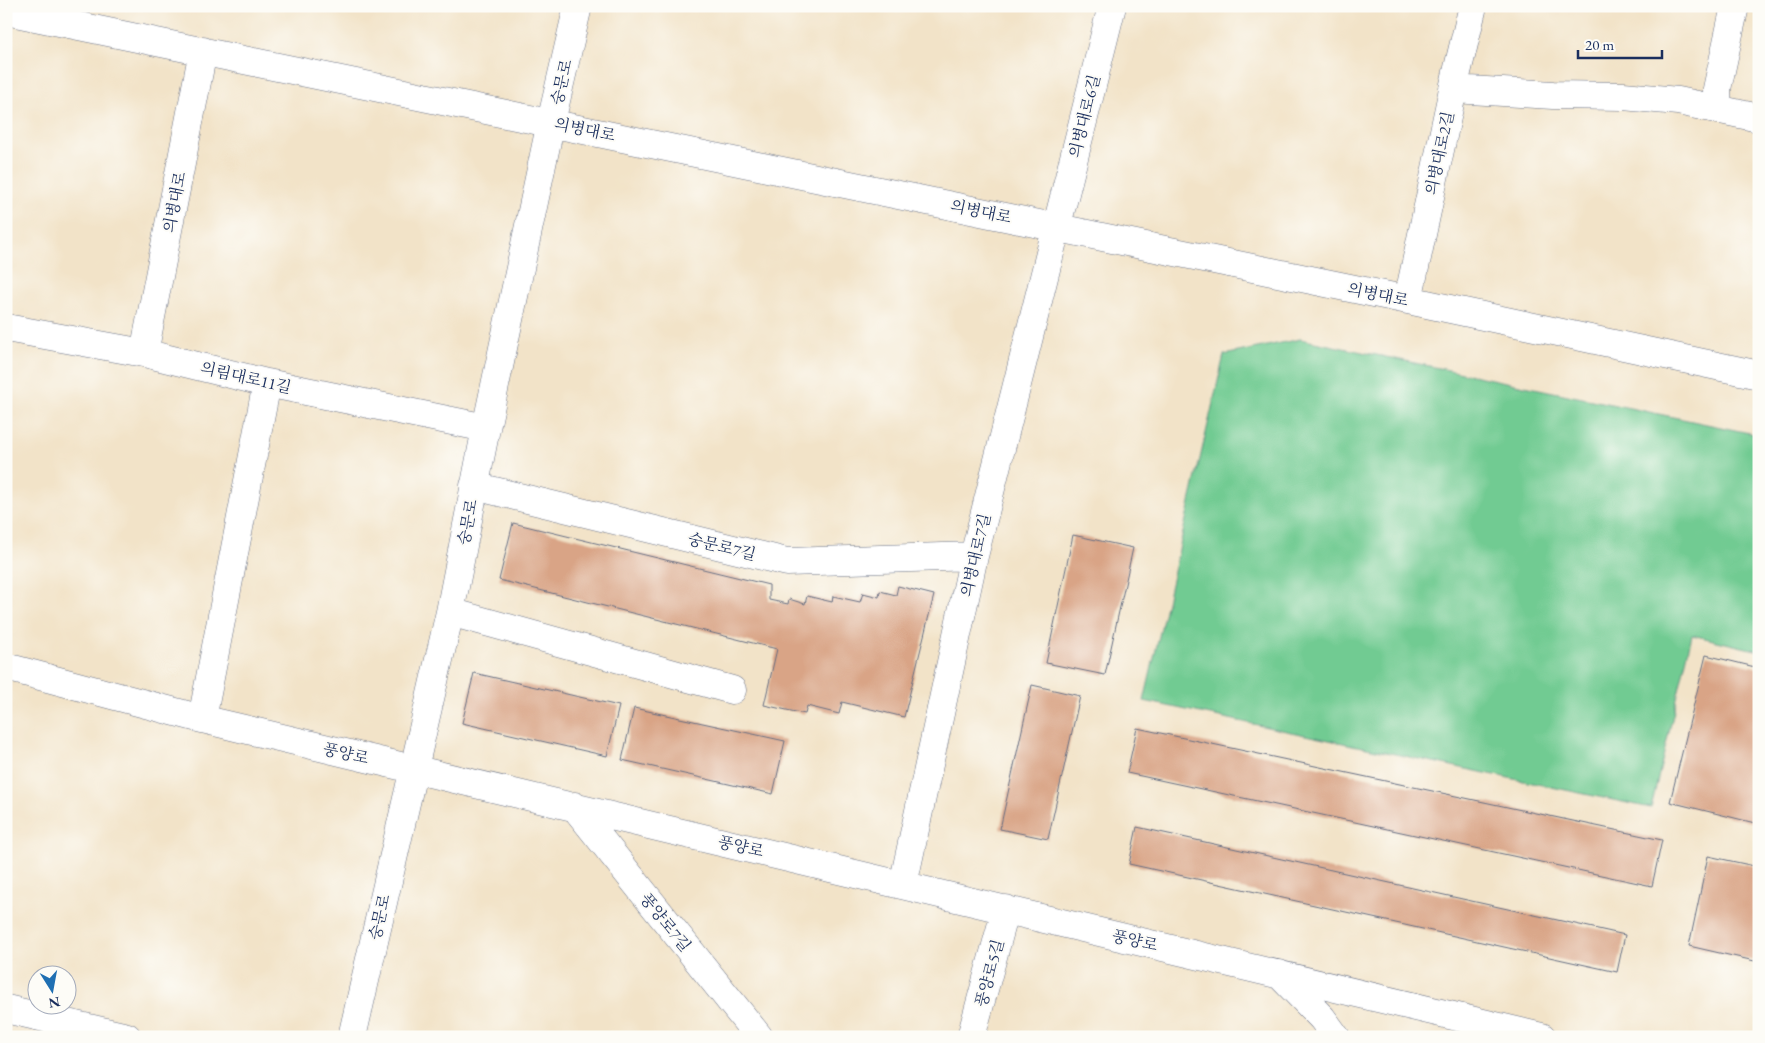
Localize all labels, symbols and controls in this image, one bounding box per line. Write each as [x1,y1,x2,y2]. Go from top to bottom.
scale bar [1578,28,1661,60]
text: 20 m [1585,35,1614,54]
street label: 숭문로 [546,57,577,107]
street label: 의병대로6길 [1064,72,1105,160]
street label: 의병대로2길 [1420,109,1459,197]
street label: 의병대로 [552,113,618,146]
street label: 의병대로 [158,169,191,234]
street label: 의병대로 [948,195,1014,228]
street label: 의병대로 [1345,278,1411,311]
street label: 의림대로11길 [198,357,293,398]
street label: 숭문로 [453,497,482,547]
street label: 의병대로7길 [956,511,995,599]
street label: 숭문로7길 [686,528,758,565]
street label: 풍양로 [321,738,371,769]
street label: 풍양로 [716,831,766,862]
street label: 풍양로7길 [636,889,696,956]
street label: 숭문로 [364,892,395,942]
street label: 풍양로 [1110,925,1160,956]
street label: 풍양로5길 [970,937,1009,1009]
north arrow [28,966,78,1016]
text: N [47,993,62,1013]

